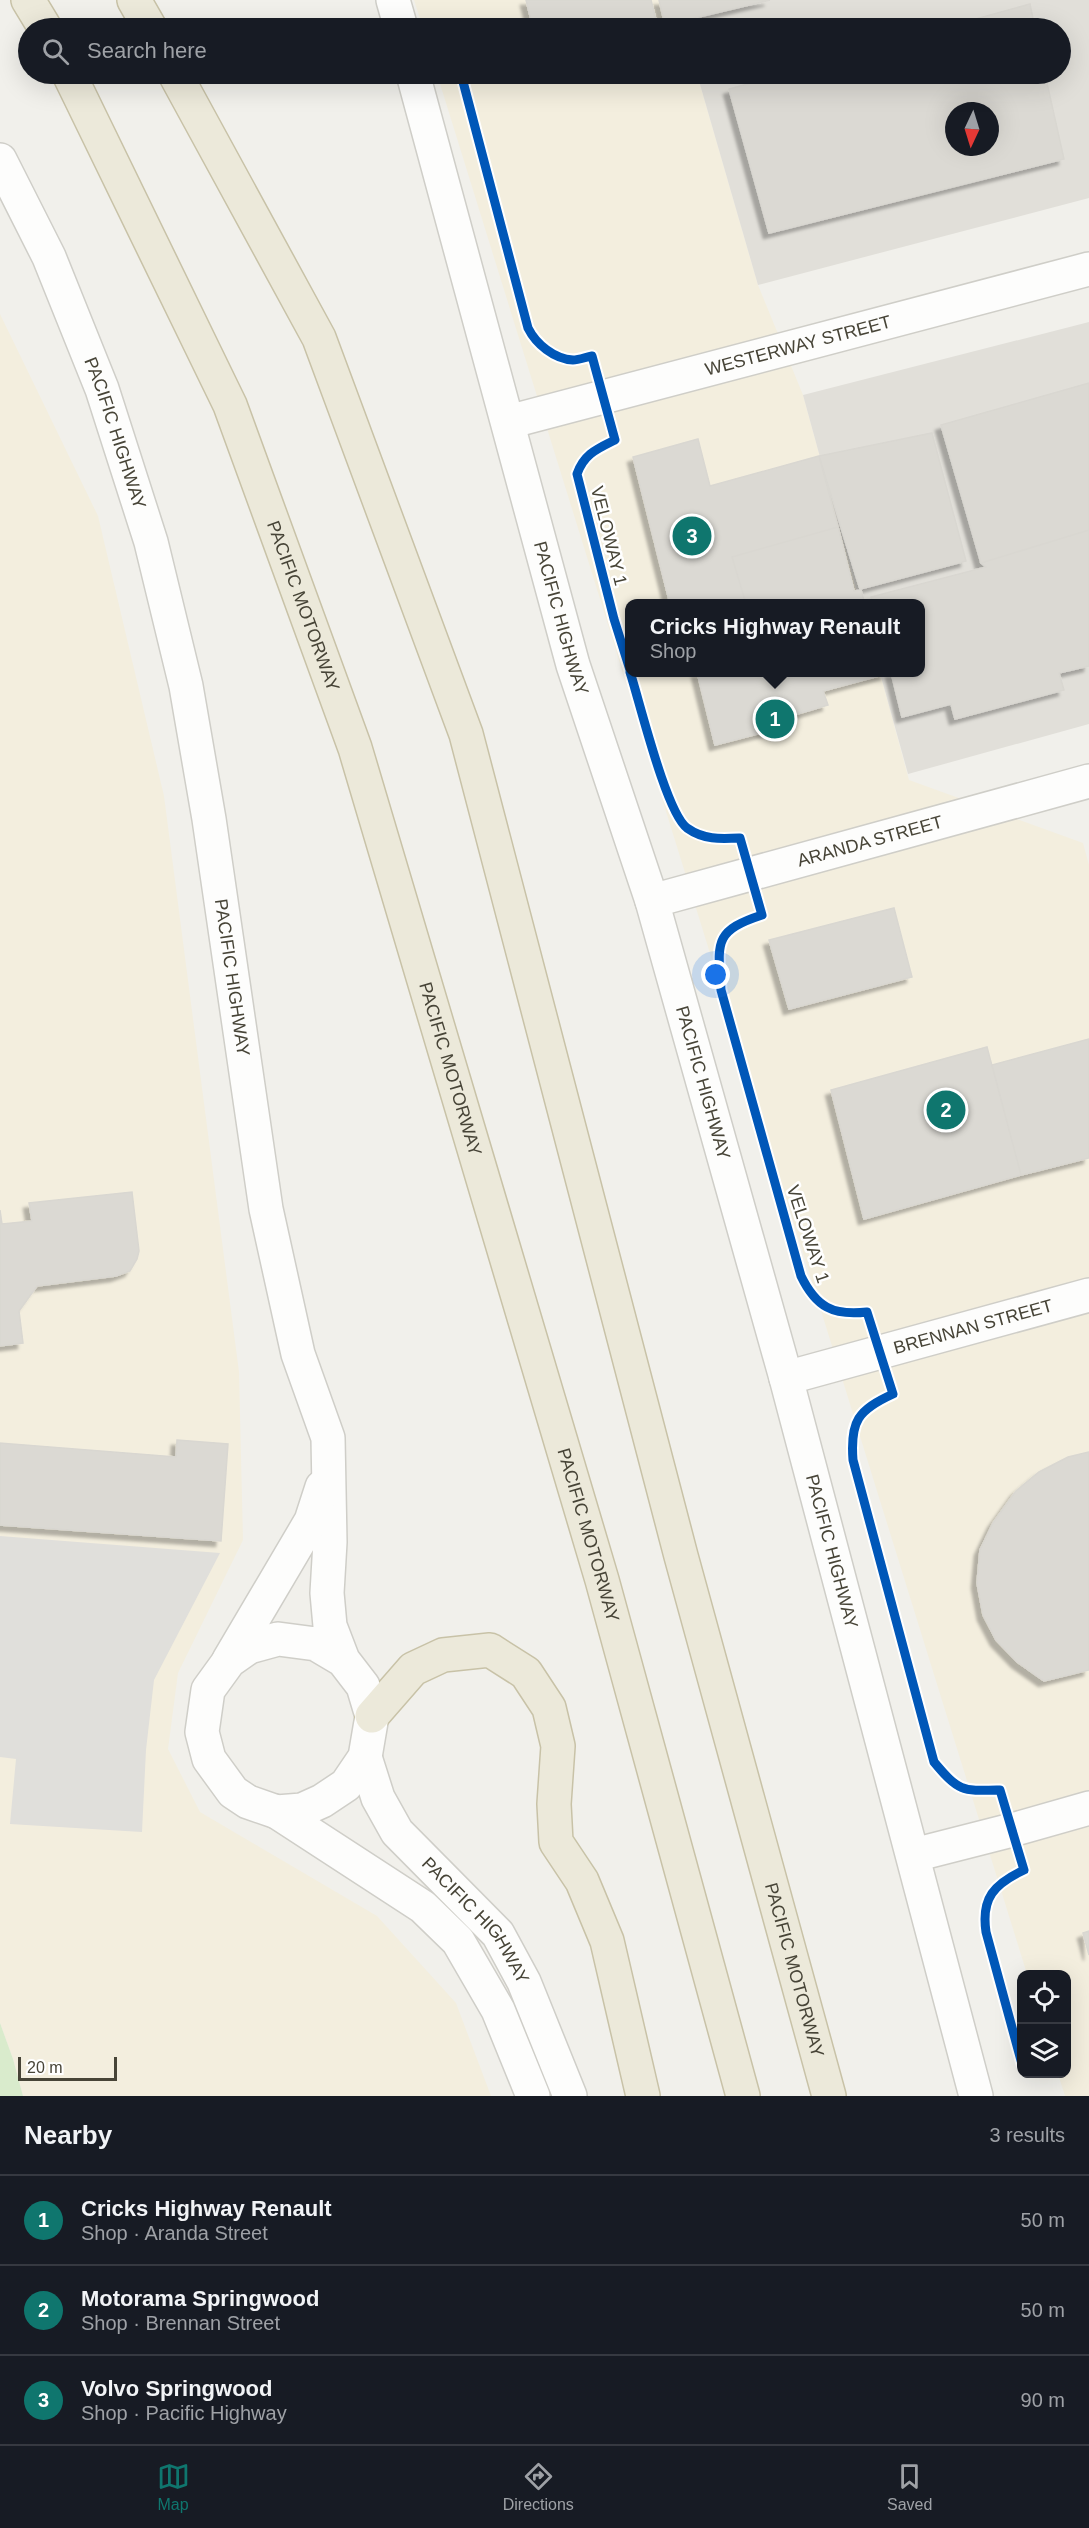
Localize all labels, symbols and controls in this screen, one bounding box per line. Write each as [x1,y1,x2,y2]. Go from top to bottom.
search box [18,18,1071,84]
icon: search [39,35,72,68]
text: Search here [87,38,207,63]
north arrow [945,102,999,156]
street label: WESTERWAY STREET [703,312,893,380]
street label: PACIFIC HIGHWAY [80,354,150,512]
street label: VELOWAY 1 [587,484,631,588]
pin: 3 [672,514,712,558]
street label: PACIFIC MOTORWAY [263,518,343,694]
street label: PACIFIC HIGHWAY [530,539,592,698]
popup [625,599,925,677]
text: Cricks Highway Renault [650,614,900,639]
text: Shop [650,640,696,662]
pin: 1 [756,696,794,742]
street label: ARANDA STREET [795,812,945,871]
street label: PACIFIC HIGHWAY [211,898,254,1058]
your location [701,960,730,989]
street label: PACIFIC MOTORWAY [415,980,486,1158]
street label: PACIFIC HIGHWAY [672,1004,734,1162]
pin: 2 [926,1088,966,1132]
street label: VELOWAY 1 [783,1183,833,1285]
street label: BRENNAN STREET [891,1295,1055,1358]
street label: PACIFIC MOTORWAY [553,1446,623,1624]
street label: PACIFIC HIGHWAY [802,1472,862,1631]
street label: PACIFIC HIGHWAY [418,1853,533,1987]
street label: PACIFIC MOTORWAY [761,1880,828,2059]
map controls [1017,1970,1071,2078]
button: locate [1017,1970,1071,2024]
button: layers [1017,2024,1071,2078]
scale bar [18,2054,117,2082]
text: 20 m [27,2059,63,2076]
text: Nearby [24,2120,112,2150]
text: 3 results [989,2124,1065,2146]
text: Cricks Highway Renault [81,2196,332,2221]
text: 1 [38,2209,49,2231]
text: 50 m [1021,2209,1065,2231]
text: Shop · Aranda Street [81,2222,268,2244]
text: Motorama Springwood [81,2286,319,2311]
text: 2 [38,2299,49,2321]
text: 50 m [1021,2299,1065,2321]
text: Shop · Brennan Street [81,2312,280,2334]
text: Volvo Springwood [81,2376,272,2401]
text: 3 [38,2389,49,2411]
text: 90 m [1021,2389,1065,2411]
text: Shop · Pacific Highway [81,2402,287,2424]
tab: Map [157,2460,190,2514]
tab: Directions [503,2460,574,2514]
tab: Saved [887,2460,932,2514]

